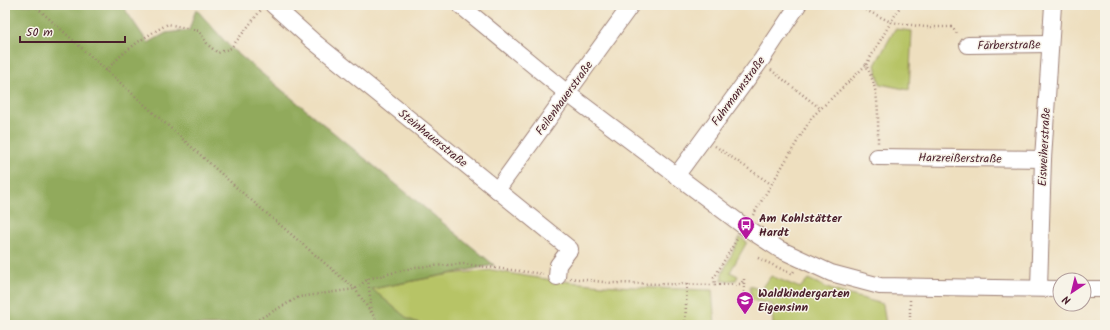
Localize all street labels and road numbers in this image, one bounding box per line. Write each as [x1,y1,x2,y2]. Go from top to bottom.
street label: Färberstraße [977,35,1041,56]
street label: Fuhrmannstraße [707,52,771,130]
street label: Feilenhauerstraße [531,57,598,140]
street label: Steinhauerstraße [394,104,472,173]
street label: Eisweiherstraße [1033,107,1056,187]
street label: Harzreißerstraße [918,148,1002,169]

